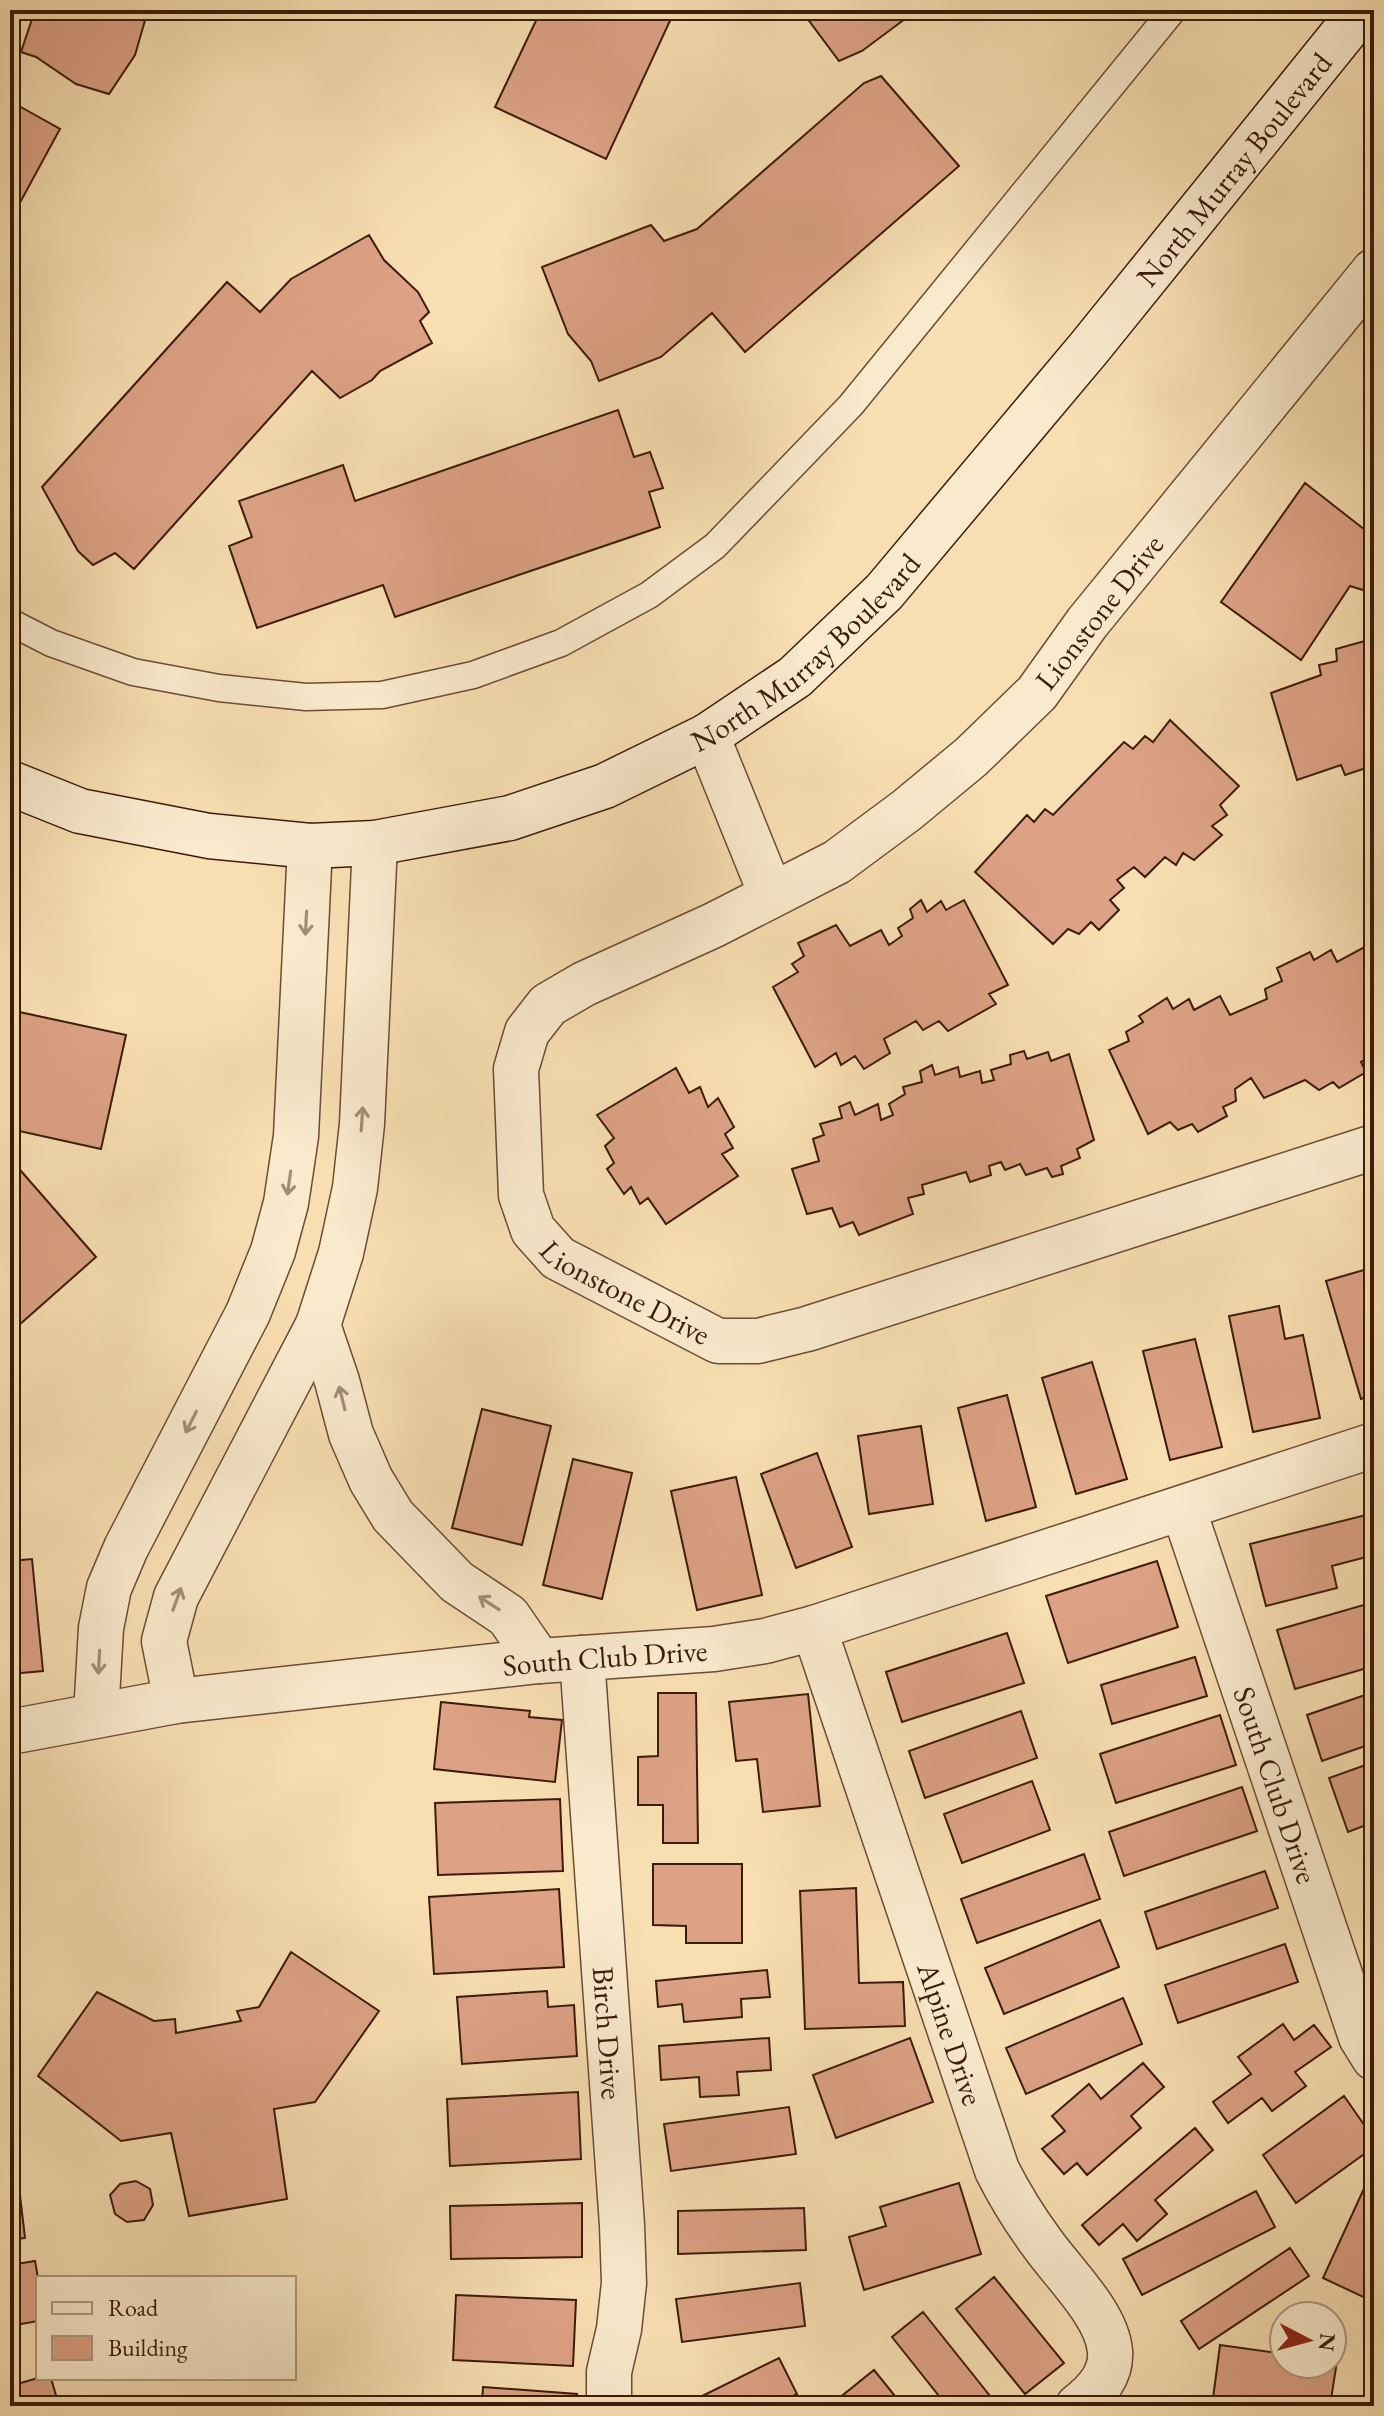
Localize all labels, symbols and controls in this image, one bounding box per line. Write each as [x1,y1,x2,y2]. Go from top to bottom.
street label: North Murray Boulevard [1127,43,1340,294]
street label: Lionstone Drive [1026,526,1172,698]
street label: North Murray Boulevard [684,544,929,760]
one-way arrow [298,909,313,936]
one-way arrow [355,1106,370,1133]
one-way arrow [281,1170,296,1195]
street label: Lionstone Drive [531,1231,717,1353]
one-way arrow [333,1385,348,1411]
one-way arrow [183,1410,199,1433]
one-way arrow [171,1587,185,1611]
one-way arrow [478,1595,500,1612]
street label: South Club Drive [500,1630,709,1684]
one-way arrow [91,1648,106,1675]
street label: South Club Drive [1225,1681,1327,1888]
street label: Alpine Drive [908,1956,993,2110]
street label: Birch Drive [584,1965,633,2101]
legend [36,2276,296,2380]
text: Road [108,2292,159,2323]
north arrow [1268,2300,1348,2380]
text: Building [108,2332,188,2363]
text: N [1312,2332,1343,2353]

